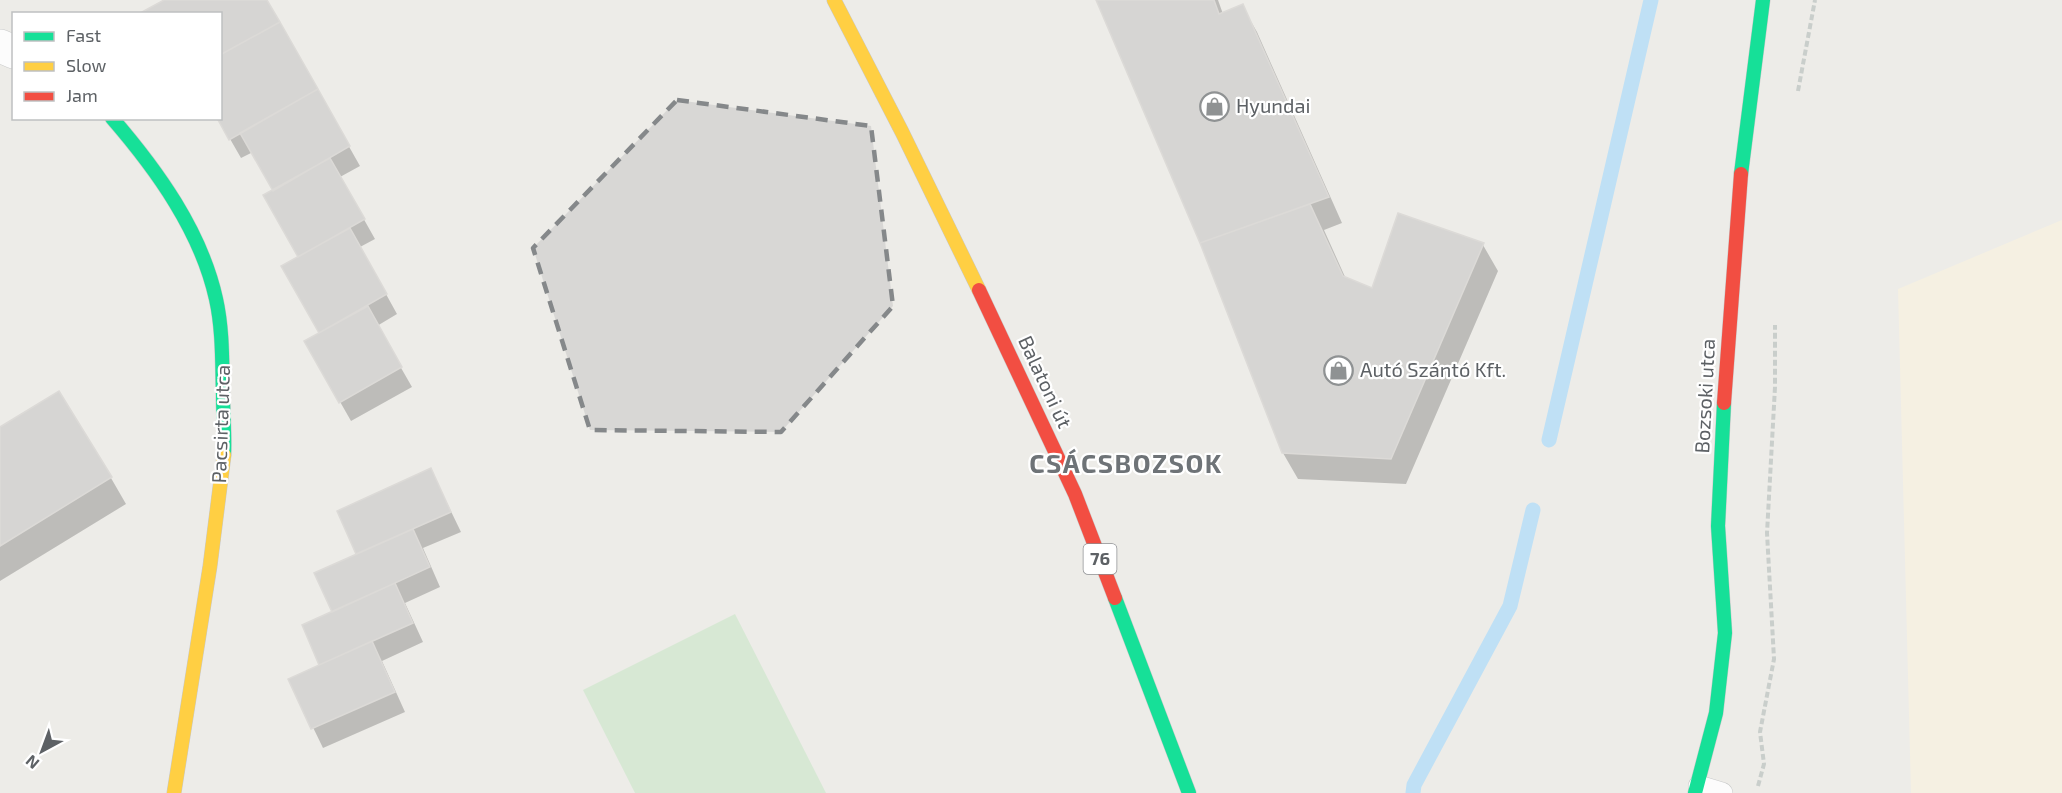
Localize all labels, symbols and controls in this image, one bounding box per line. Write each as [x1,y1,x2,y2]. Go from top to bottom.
legend [12,12,222,120]
text: Fast [66,24,101,46]
text: Slow [66,54,107,76]
text: Jam [66,84,98,106]
shop icon: Hyundai [1199,90,1231,122]
place label: Hyundai [1236,93,1310,117]
street label: Balatoni út [1014,331,1078,432]
street label: Bozsoki utca [1689,338,1719,454]
shop icon: Autó Szántó Kft. [1323,354,1355,386]
place label: Autó Szántó Kft. [1360,357,1506,381]
street label: Pacsirta utca [206,364,234,484]
district label: CSÁCSBOZSOK [1029,447,1223,478]
road number: 76 [1084,544,1116,574]
north arrow [12,721,72,781]
text: N [21,752,42,774]

